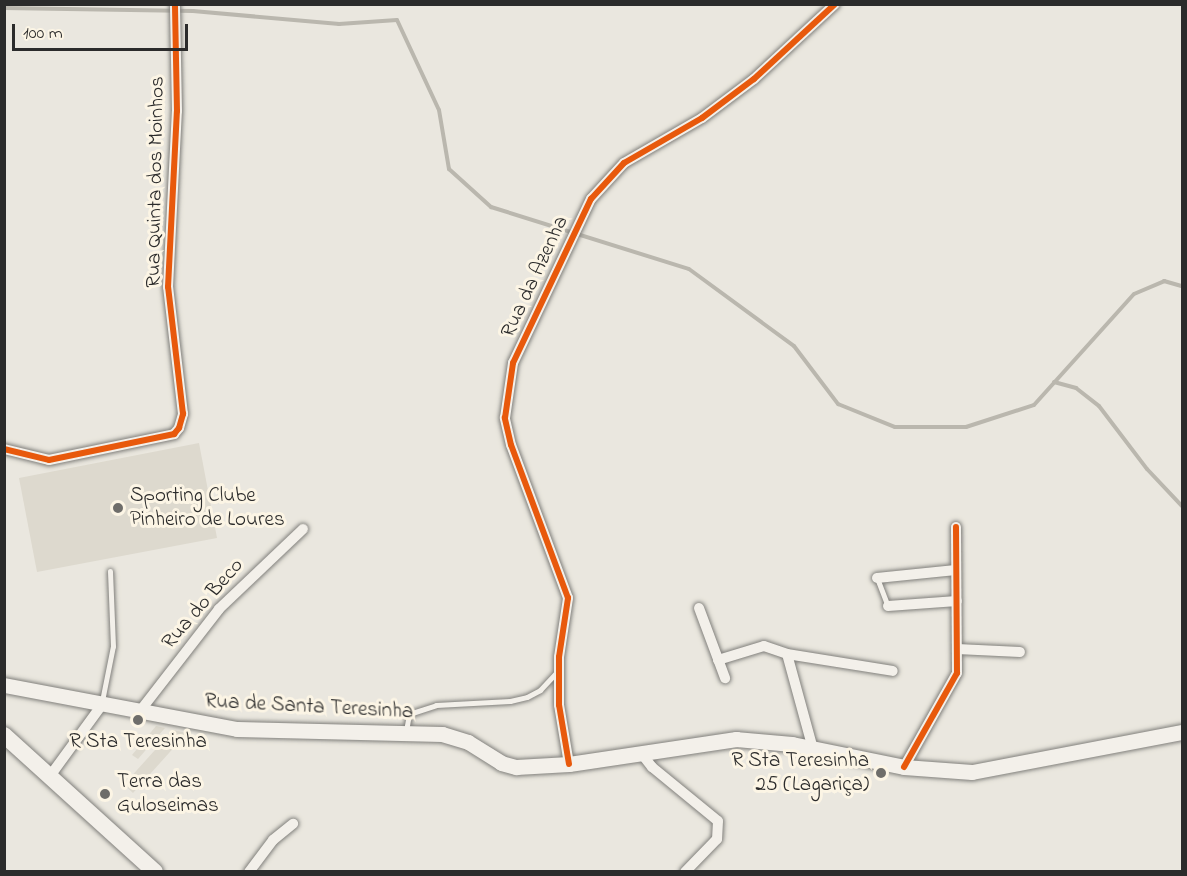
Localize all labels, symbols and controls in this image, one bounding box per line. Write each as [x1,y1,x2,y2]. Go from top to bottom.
scale bar [15,12,190,50]
text: 100 m [23,21,63,47]
street label: Rua Quinta dos Moinhos [142,76,170,288]
street label: Rua da Azenha [496,212,574,342]
place label: Sporting Clube Pinheiro de Loures [130,483,285,533]
marker: Sporting Clube Pinheiro de Loures [111,501,125,515]
street label: Rua do Beco [157,554,249,654]
street label: Rua de Santa Teresinha [204,689,414,725]
marker: R Sta Teresinha [131,713,145,727]
place label: R Sta Teresinha [69,729,207,755]
place label: R Sta Teresinha 25 (Lagariça) [732,748,869,798]
marker: R Sta Teresinha 25 (Lagariça) [874,766,888,780]
place label: Terra das Guloseimas [117,769,219,819]
marker: Terra das Guloseimas [98,787,112,801]

